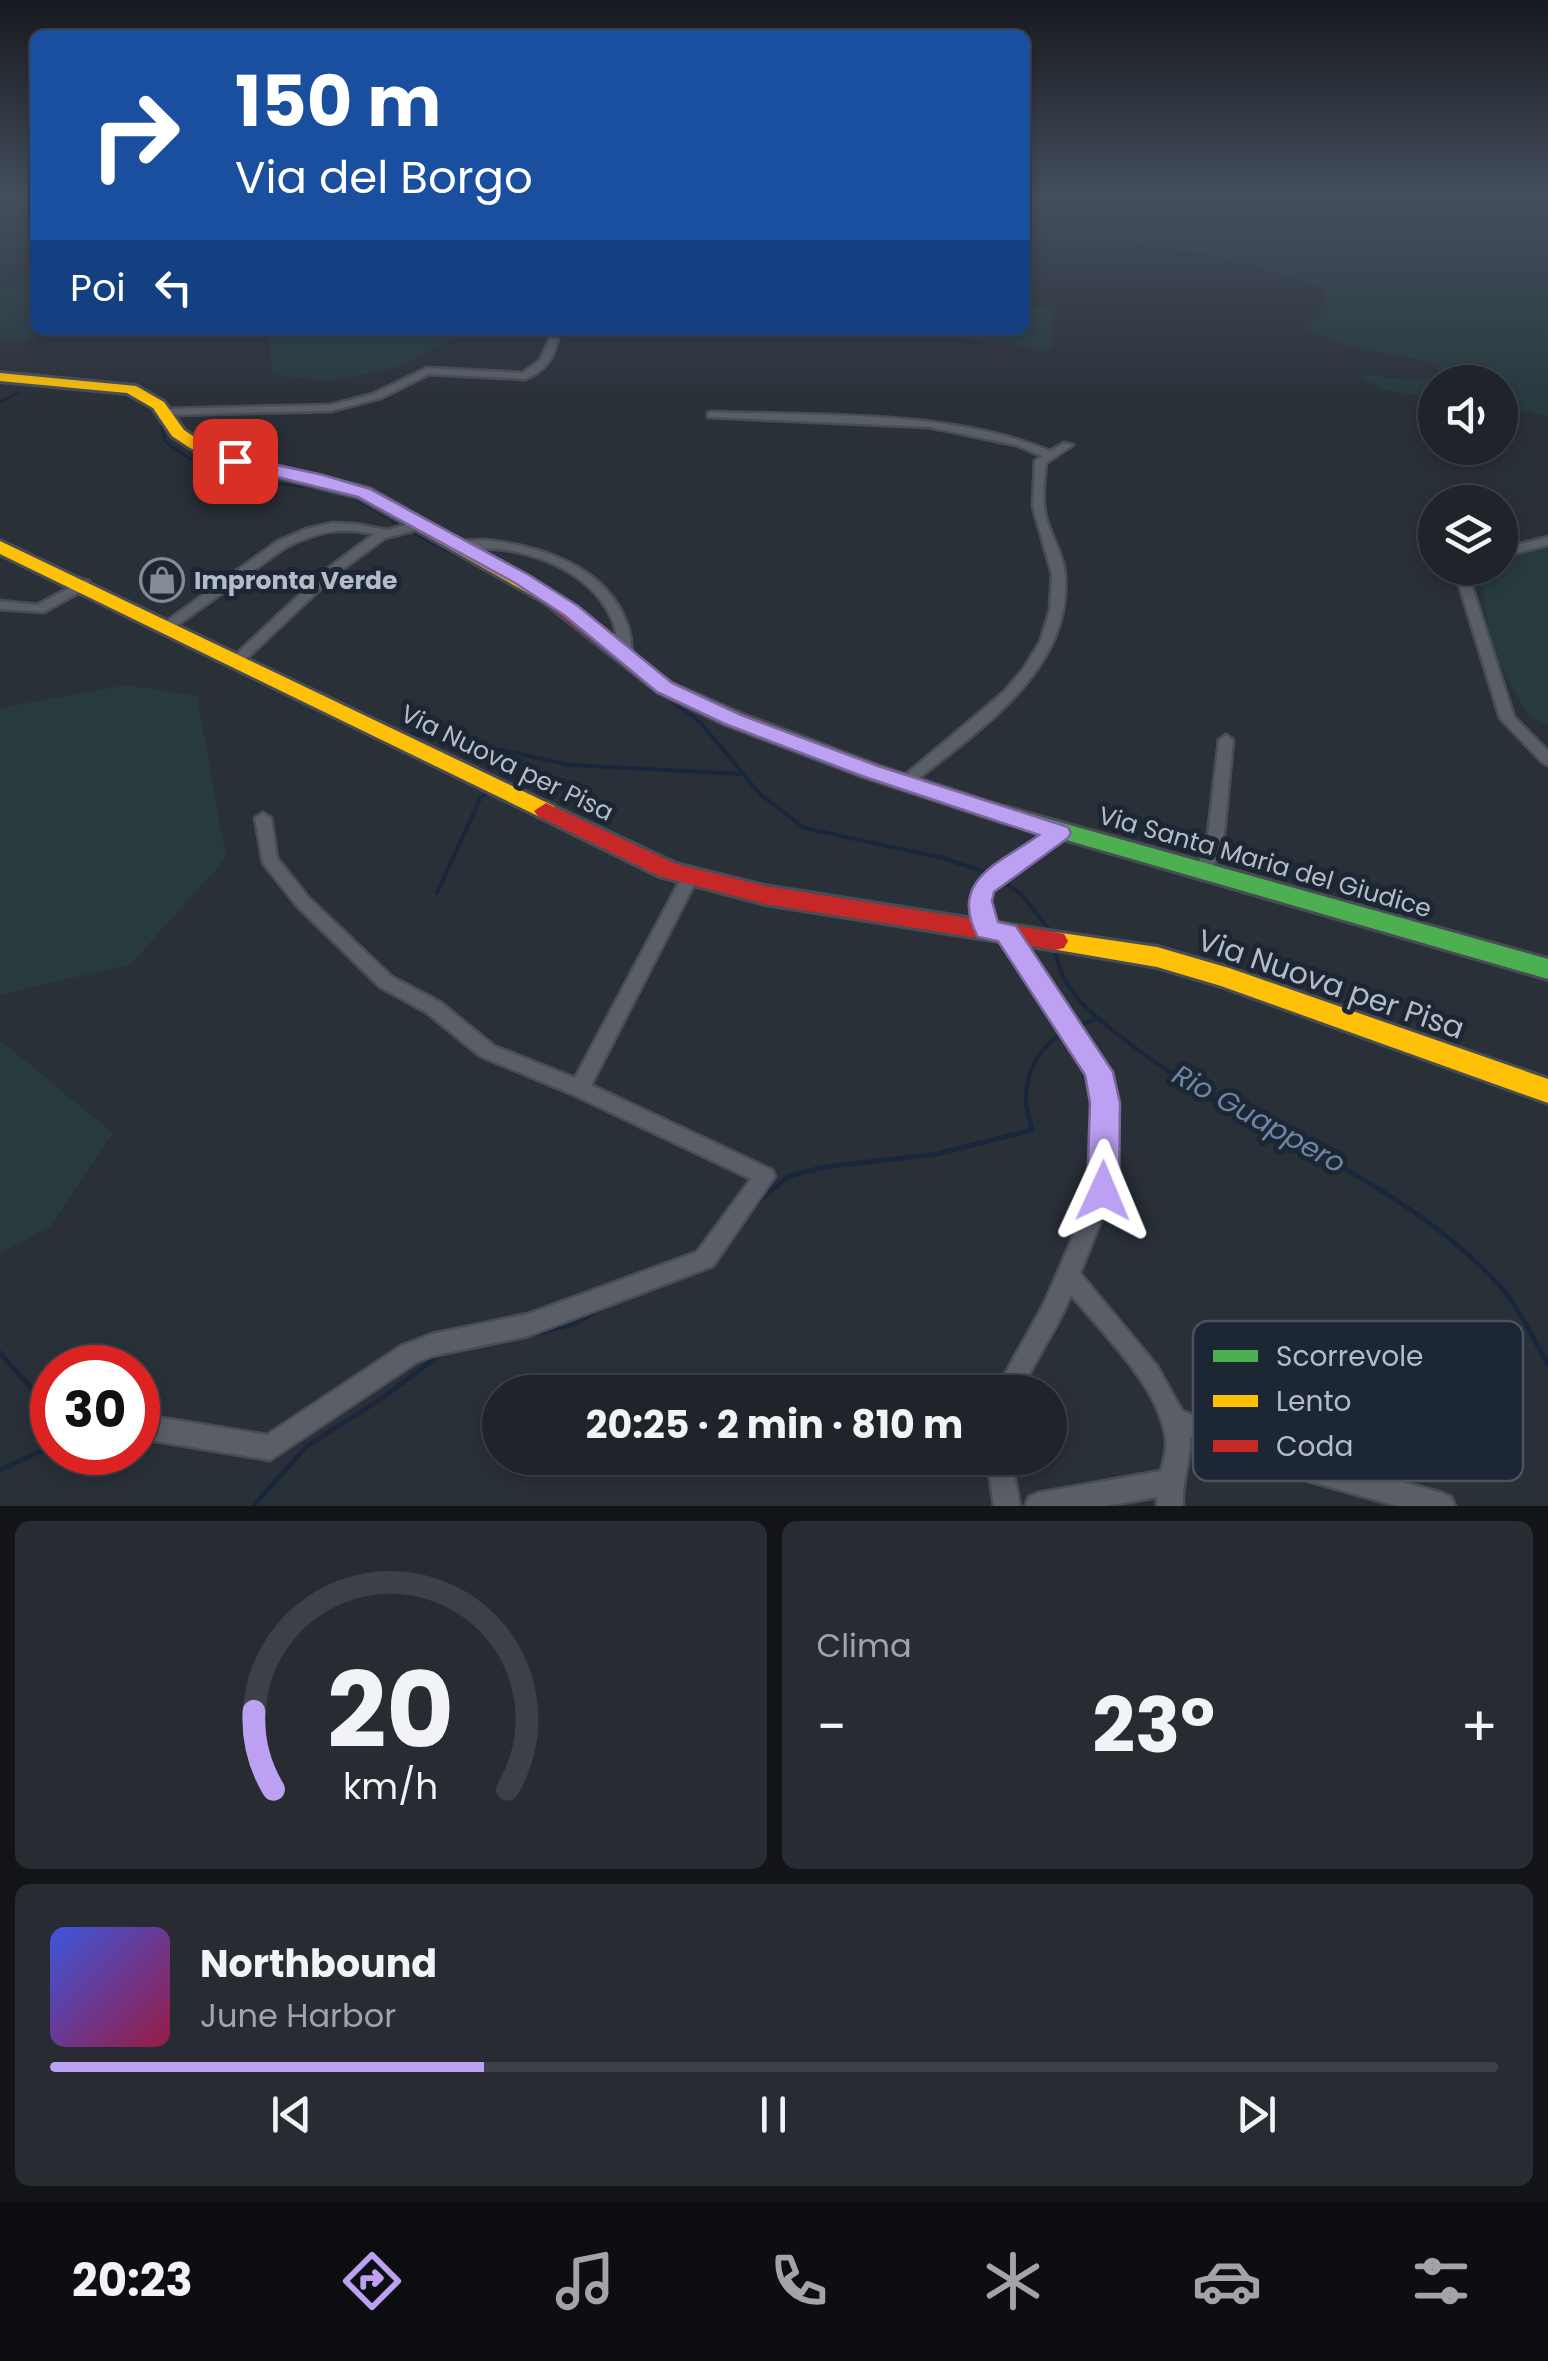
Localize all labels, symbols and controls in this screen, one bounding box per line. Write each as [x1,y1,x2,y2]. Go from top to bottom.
text: 150 m [235,52,441,151]
icon: right [70,70,200,200]
text: Via del Borgo [235,146,533,209]
icon: left [146,260,201,315]
text: Poi [70,261,126,314]
map controls [1418,365,1518,585]
button: sound [1418,365,1518,465]
pin [193,419,278,504]
icon: arrive [208,434,263,489]
button: layers [1418,485,1518,585]
shop icon: Impronta Verde [139,557,185,603]
place label: Impronta Verde [194,563,397,598]
street label: Via Nuova per Pisa [395,696,619,830]
street label: Via Santa Maria del Giudice [1094,798,1436,926]
street label: Via Nuova per Pisa [1192,918,1470,1050]
water label: Rio Guappero [1165,1055,1353,1183]
position arrow [1051,1139,1155,1243]
legend [1193,1321,1523,1481]
text: Scorrevole [1276,1337,1423,1376]
speed limit sign: 30 [30,1345,160,1475]
text: Lento [1276,1382,1352,1421]
text: 20:25 · 2 min · 810 m [586,1398,963,1451]
text: Coda [1276,1427,1353,1466]
text: Clima [817,1623,912,1668]
text: 20 [327,1638,454,1783]
text: 23° [1092,1673,1215,1778]
text: − [817,1688,847,1765]
text: + [1460,1688,1498,1765]
text: km/h [343,1761,438,1812]
text: Northbound [200,1937,437,1990]
text: June Harbor [200,1993,396,2038]
icon: previous [264,2087,319,2142]
icon: pause [746,2087,801,2142]
icon: next [1229,2087,1284,2142]
icon: directions [337,2246,407,2316]
icon: music [550,2246,620,2316]
icon: phone [764,2246,834,2316]
icon: climate [978,2246,1048,2316]
icon: car [1192,2246,1262,2316]
icon: filters [1406,2246,1476,2316]
text: 20:23 [72,2249,193,2312]

